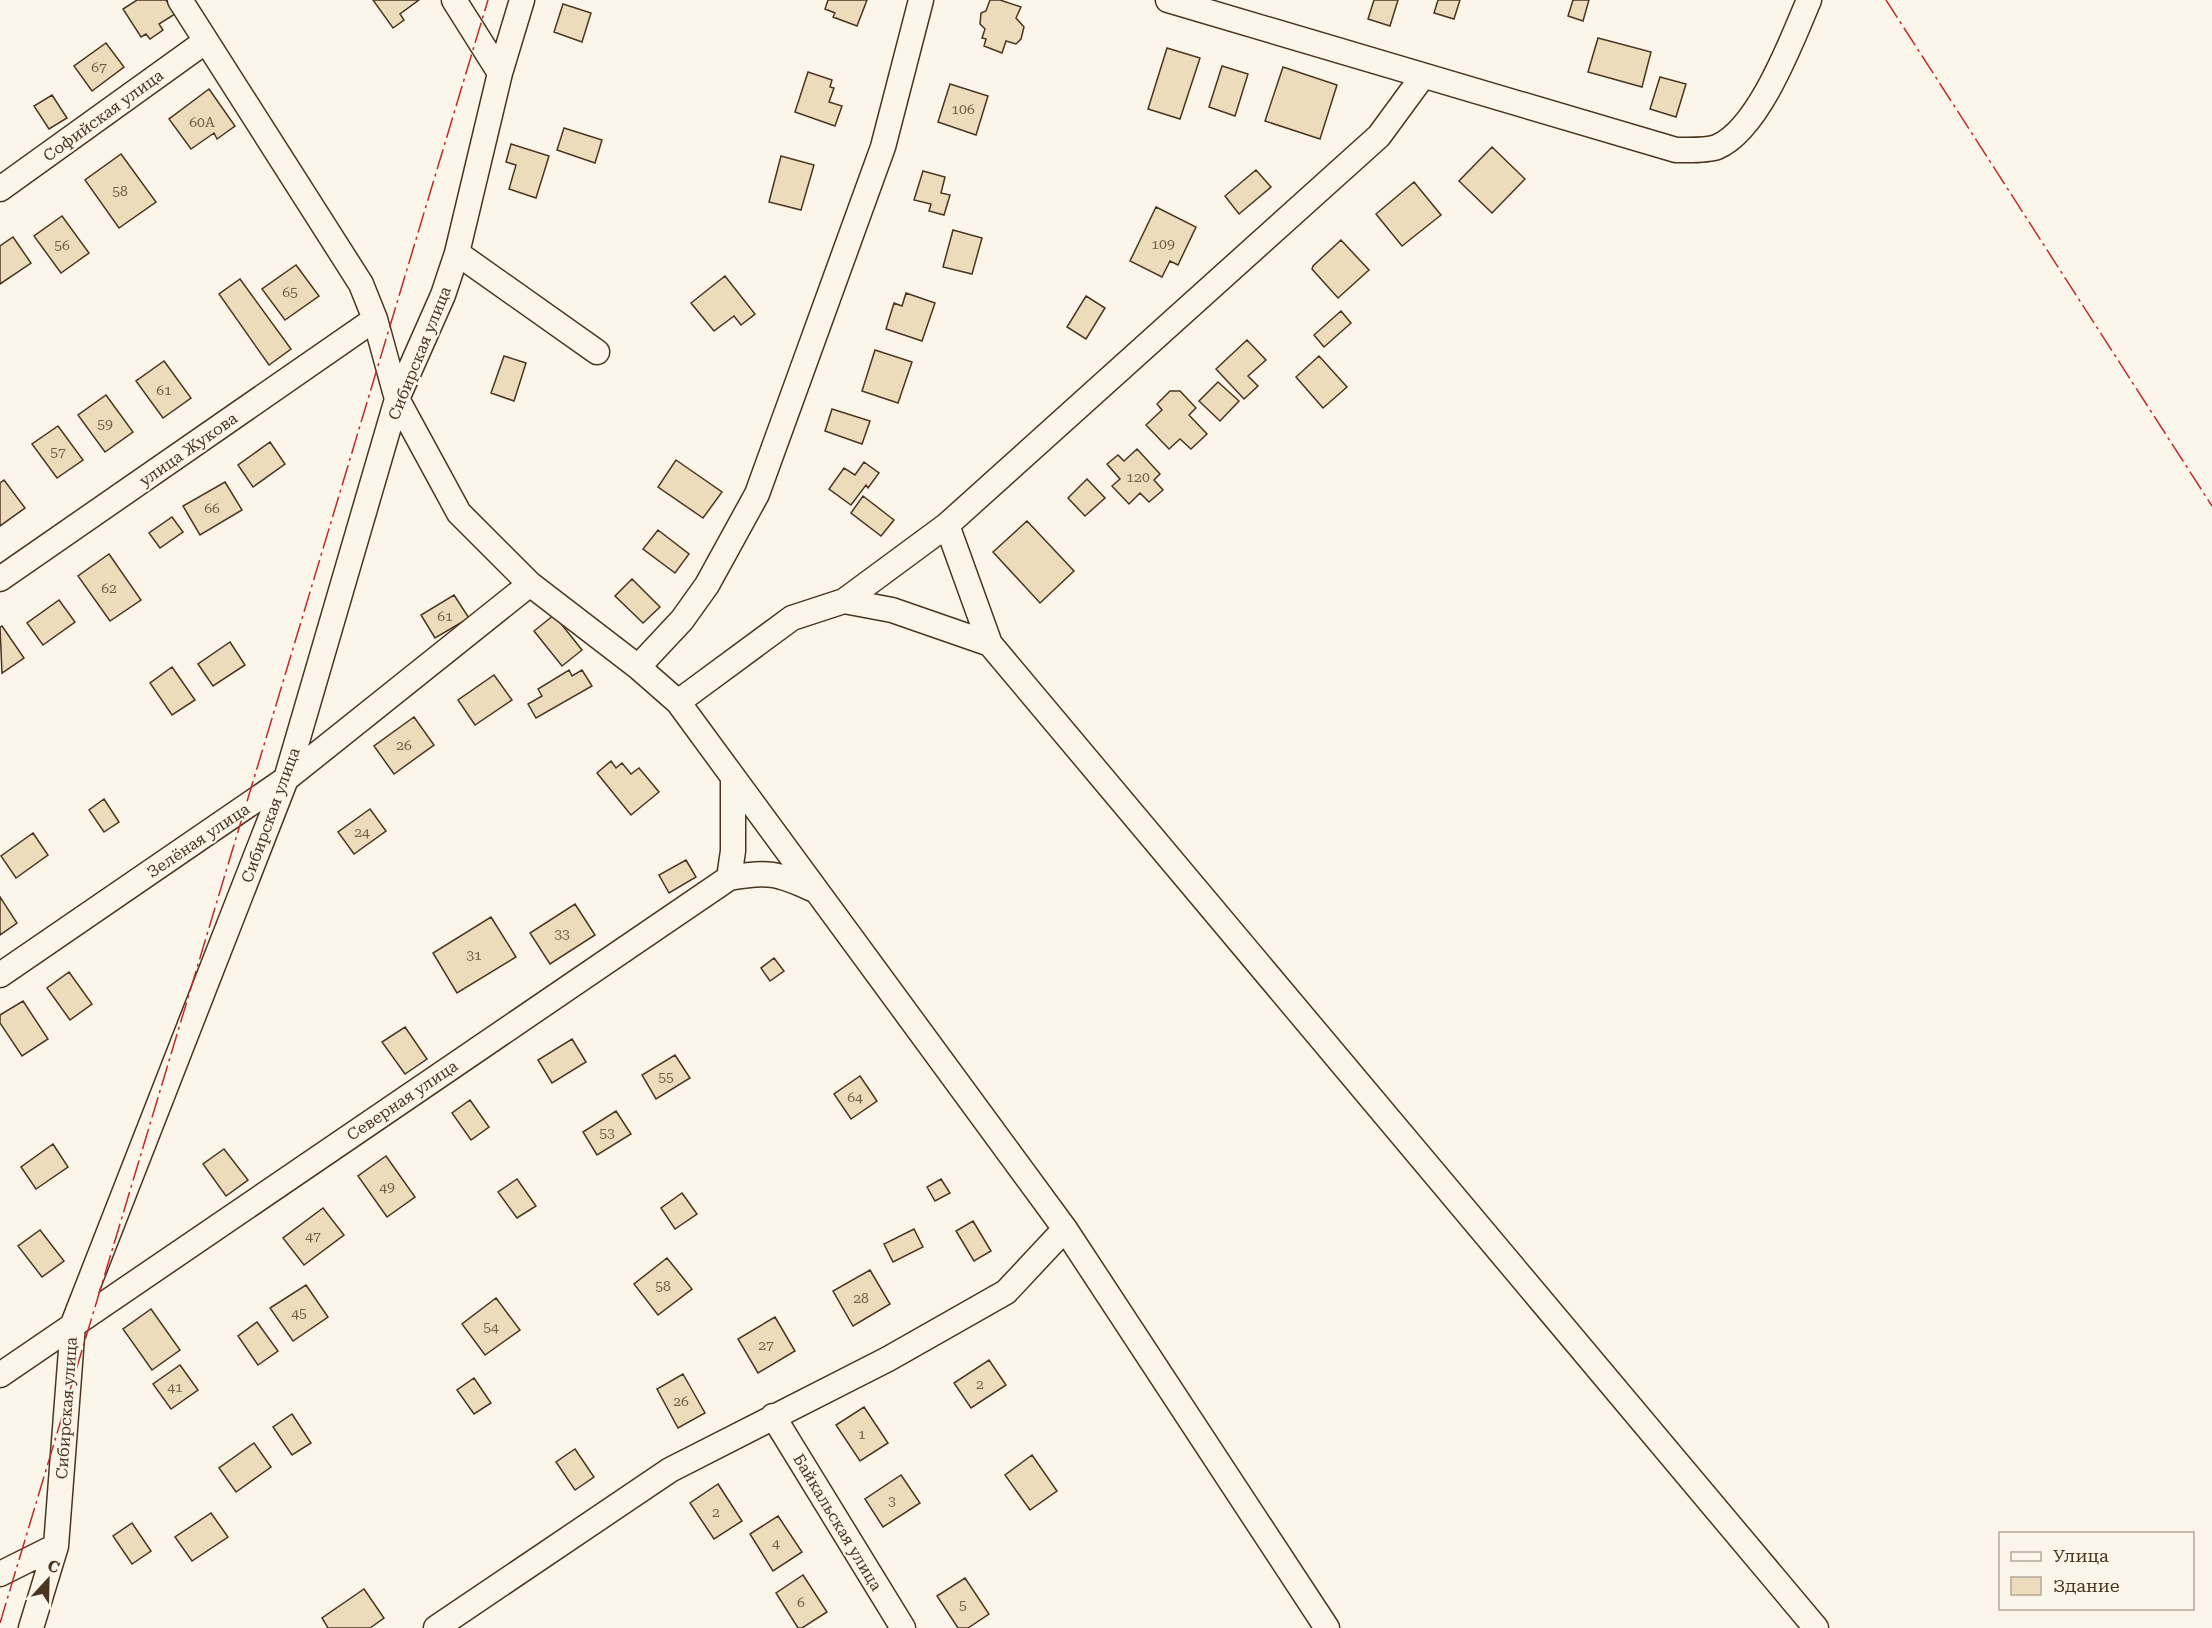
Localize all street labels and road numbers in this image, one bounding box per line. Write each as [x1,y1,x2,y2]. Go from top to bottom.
street label: Софийская улица [40,65,167,165]
street label: Сибирская улица [384,283,455,423]
street label: улица Жукова [136,408,241,490]
street label: Сибирская улица [237,745,304,885]
street label: Зелёная улица [143,799,253,882]
street label: Северная улица [343,1056,462,1145]
street label: Сибирская улица [52,1336,81,1480]
street label: Байкальская улица [789,1450,886,1594]

